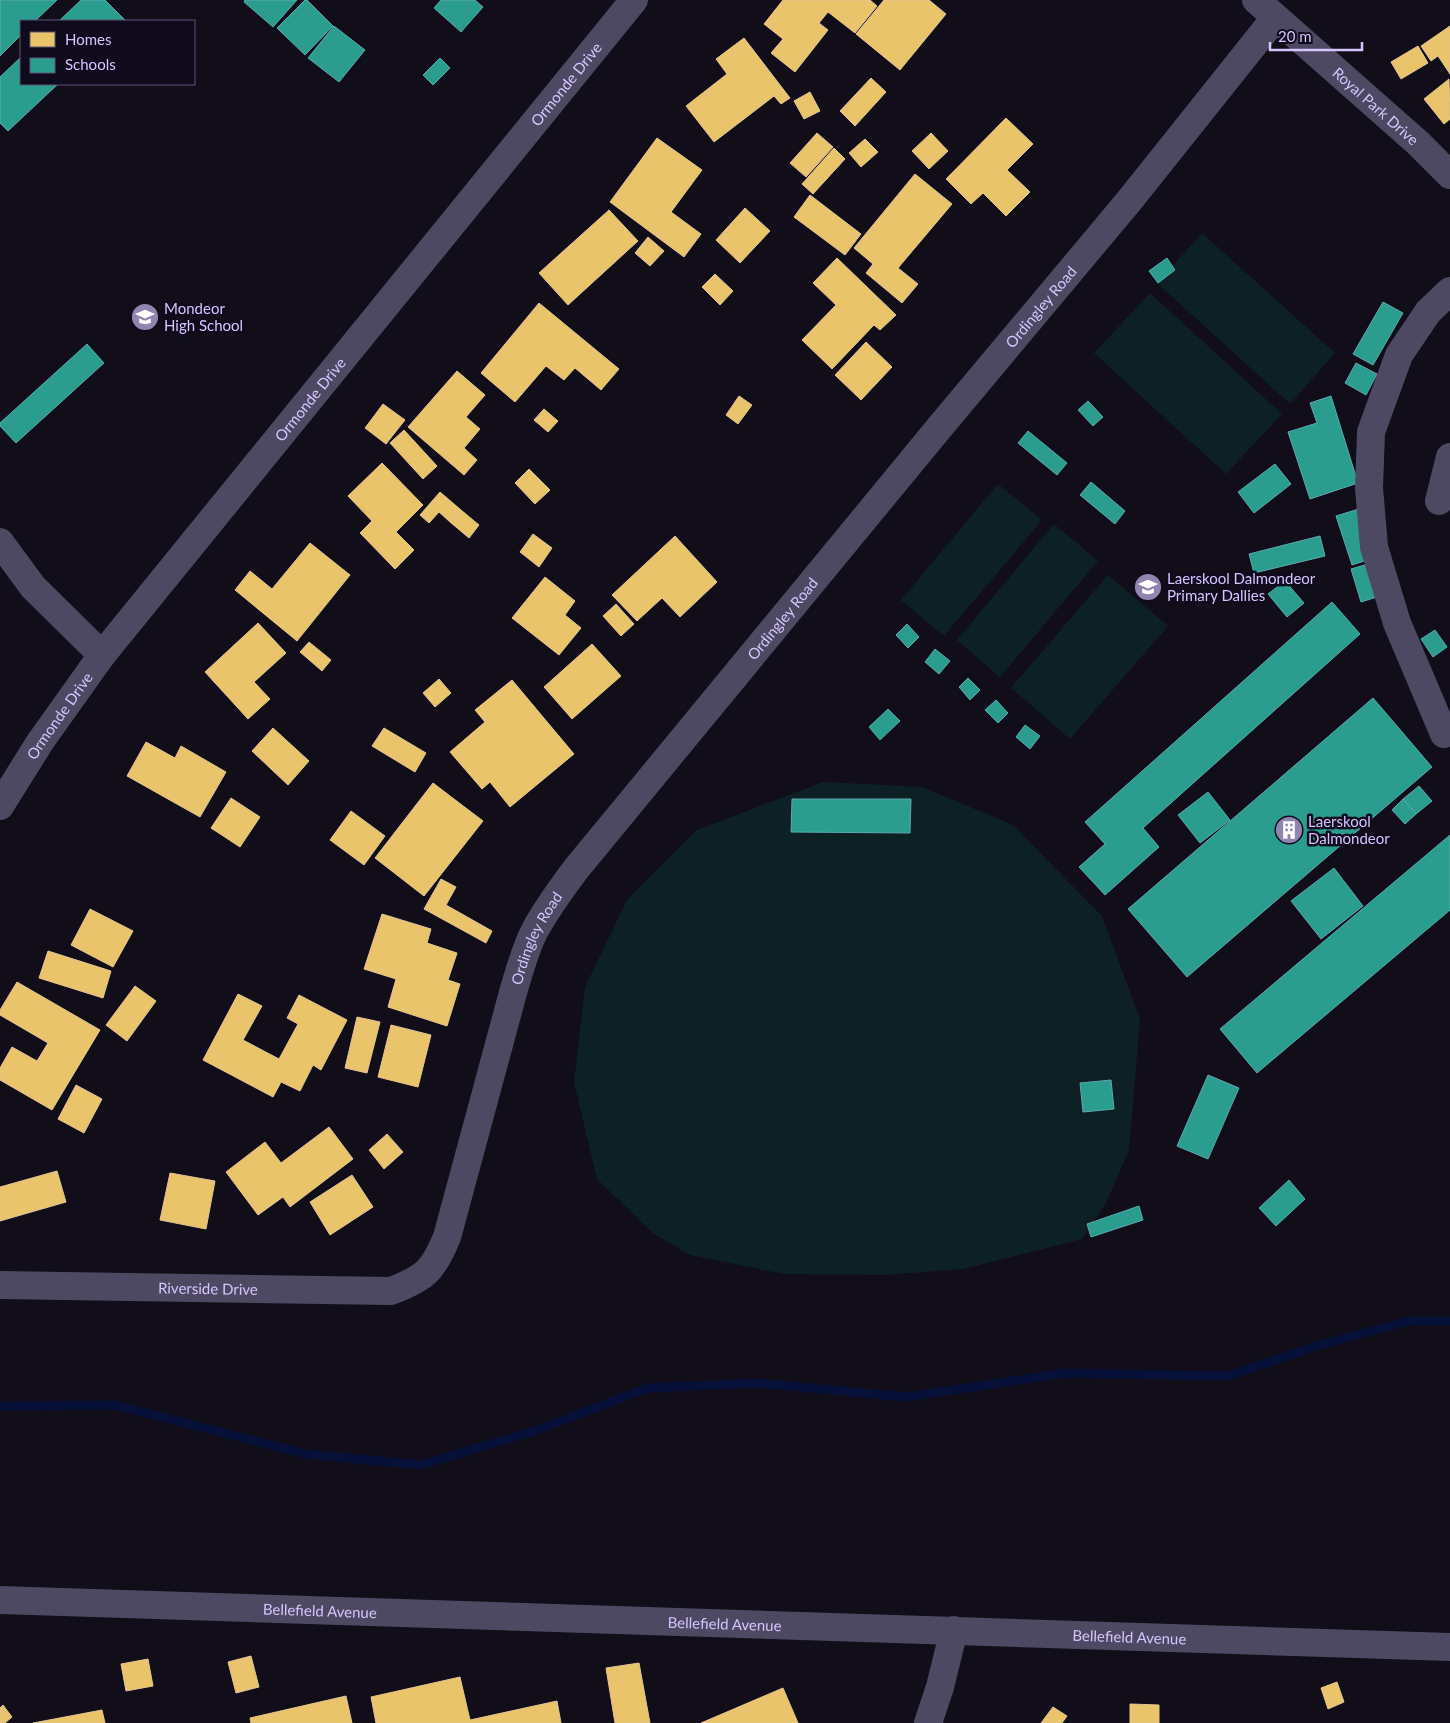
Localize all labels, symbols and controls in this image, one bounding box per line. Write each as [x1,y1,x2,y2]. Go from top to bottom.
legend [20,20,195,85]
scale bar [1270,20,1362,52]
text: 20 m [1278,27,1312,45]
text: Homes [65,30,111,48]
street label: Ormonde Drive [527,38,605,129]
text: Schools [65,55,116,73]
street label: Royal Park Drive [1329,63,1423,149]
street label: Ordingley Road [1001,262,1080,351]
place label: Mondeor High School [164,299,243,334]
school or university icon: Mondeor High School [130,302,160,332]
street label: Ormonde Drive [271,354,349,445]
place label: Laerskool Dalmondeor Primary Dallies [1167,569,1316,604]
school or university icon: Laerskool Dalmondeor Primary Dallies [1133,572,1163,602]
street label: Ordingley Road [743,574,821,663]
street label: Ormonde Drive [22,668,96,763]
place label: Laerskool Dalmondeor [1308,812,1390,847]
building icon: Laerskool Dalmondeor [1274,815,1304,845]
street label: Ordingley Road [507,888,566,987]
street label: Riverside Drive [158,1278,258,1298]
street label: Bellefield Avenue [263,1600,377,1621]
street label: Bellefield Avenue [667,1613,782,1634]
street label: Bellefield Avenue [1072,1626,1187,1647]

